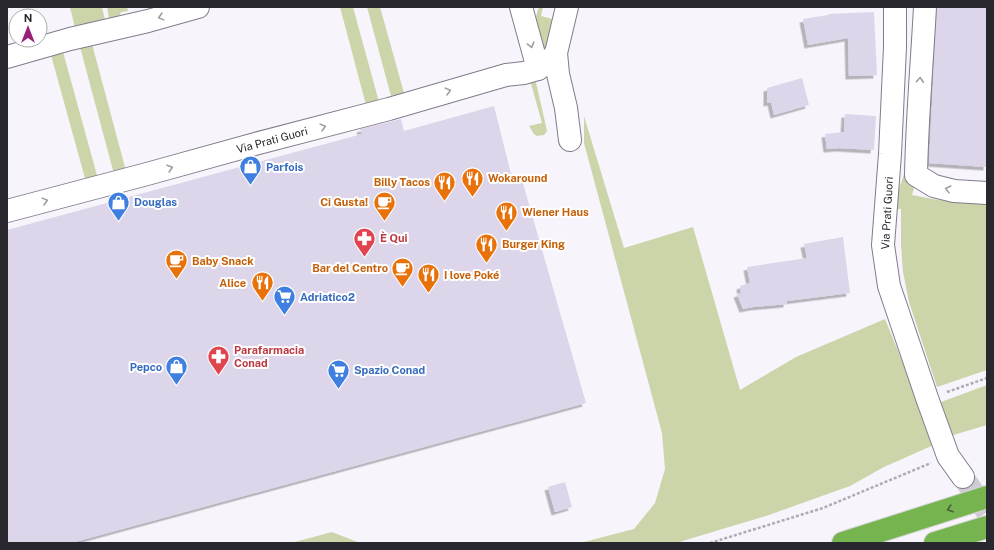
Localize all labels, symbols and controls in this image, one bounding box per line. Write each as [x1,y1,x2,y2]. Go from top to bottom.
north arrow [8,8,48,48]
text: N [24,12,32,24]
one-way arrow [158,12,165,21]
one-way arrow [526,41,535,48]
one-way arrow [916,77,925,83]
one-way arrow [445,88,451,96]
one-way arrow [320,123,326,131]
street label: Via Prati Guori [235,125,309,155]
shop icon: Parfois [237,154,263,187]
place label: Parfois [266,161,304,173]
one-way arrow [167,164,174,173]
restaurant icon: Wokaround [459,165,485,198]
restaurant icon: Billy Tacos [432,169,458,202]
place label: Wokaround [488,172,547,184]
place label: Billy Tacos [374,176,430,188]
street label: Via Prati Guori [879,176,895,250]
one-way arrow [945,186,952,194]
shop icon: Douglas [106,189,132,222]
cafe icon: Ci Gusta! [371,189,397,222]
place label: Douglas [134,196,177,208]
place label: Ci Gusta! [320,196,368,208]
one-way arrow [41,197,48,205]
restaurant icon: Wiener Haus [494,199,520,232]
place label: Wiener Haus [522,206,589,218]
pharmacy icon: È Qui [351,225,377,258]
place label: È Qui [380,231,408,244]
restaurant icon: Burger King [474,231,500,264]
place label: Burger King [502,238,565,250]
cafe icon: Baby Snack [163,248,189,281]
place label: Baby Snack [192,255,254,267]
cafe icon: Bar del Centro [390,255,416,288]
place label: Bar del Centro [312,262,388,274]
restaurant icon: I love Poké [415,262,441,295]
place label: I love Poké [444,269,499,281]
restaurant icon: Alice [249,270,275,303]
place label: Alice [219,277,246,289]
supermarket icon: Adriatico2 [271,284,297,317]
place label: Adriatico2 [300,291,355,303]
pharmacy icon: Parafarmacia Conad [206,343,232,376]
place label: Parafarmacia Conad [234,344,304,369]
shop icon: Pepco [164,354,190,387]
supermarket icon: Spazio Conad [326,357,352,390]
place label: Pepco [130,361,162,373]
place label: Spazio Conad [354,364,425,376]
one-way arrow [947,504,954,513]

